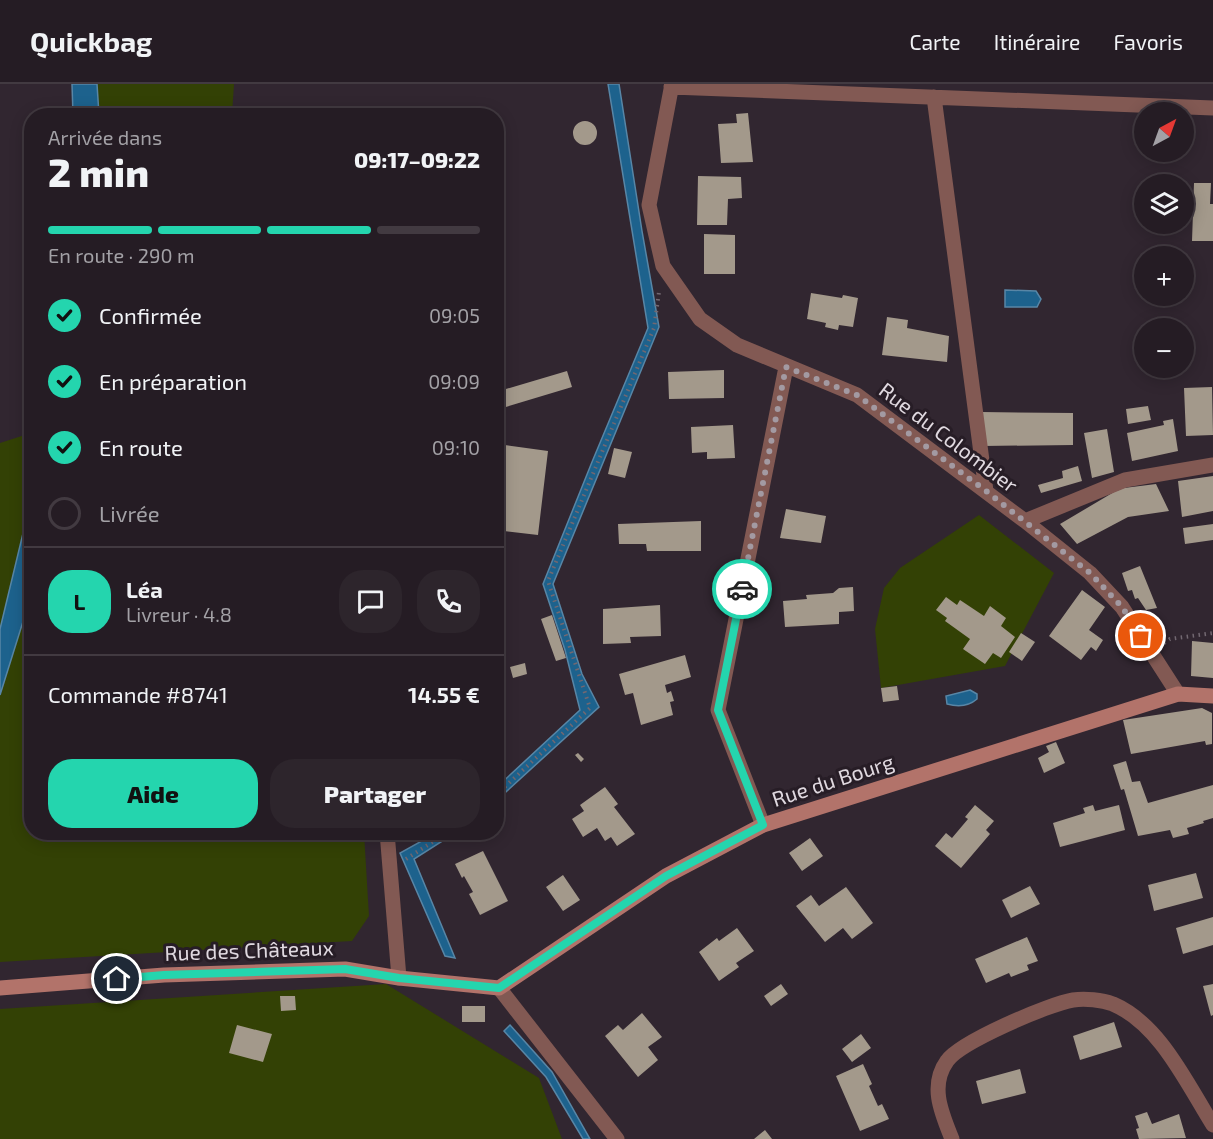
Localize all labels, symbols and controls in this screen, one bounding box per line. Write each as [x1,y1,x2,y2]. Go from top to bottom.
text: Quickbag [30,24,152,58]
text: Carte [909,29,961,54]
text: Itinéraire [994,29,1080,54]
text: Favoris [1113,29,1183,54]
north arrow [1134,102,1194,162]
map controls [1134,102,1194,378]
text: Arrivée dans [48,125,162,149]
text: 09:17–09:22 [354,146,480,172]
text: 2 min [48,148,149,195]
button: layers [1134,174,1194,234]
text: En route · 290 m [48,243,195,267]
button: + [1134,246,1194,306]
icon: check [48,299,81,332]
text: Confirmée [99,302,202,328]
text: 09:05 [429,303,480,327]
button: − [1134,318,1194,378]
icon: check [48,365,81,398]
text: En préparation [99,368,247,394]
text: 09:09 [428,369,480,393]
street label: Rue du Colombier [875,377,1024,497]
icon: check [48,431,81,464]
text: En route [99,434,183,460]
text: 09:10 [432,435,480,459]
text: Livrée [99,500,160,526]
courier [712,559,772,619]
button: chat [339,570,402,633]
button: phone [417,570,480,633]
icon: car [726,573,759,606]
text: Léa [126,576,163,602]
text: L [74,588,85,614]
text: Livreur · 4.8 [126,602,232,626]
pin [1115,610,1166,661]
icon: bag [1124,619,1157,652]
text: Commande #8741 [48,681,228,707]
text: 14.55 € [408,681,480,707]
street label: Rue du Bourg [768,748,897,811]
button: Aide [48,759,258,828]
button: Partager [270,759,480,828]
street label: Rue des Châteaux [164,934,334,965]
pin [91,953,142,1004]
icon: home [100,962,133,995]

